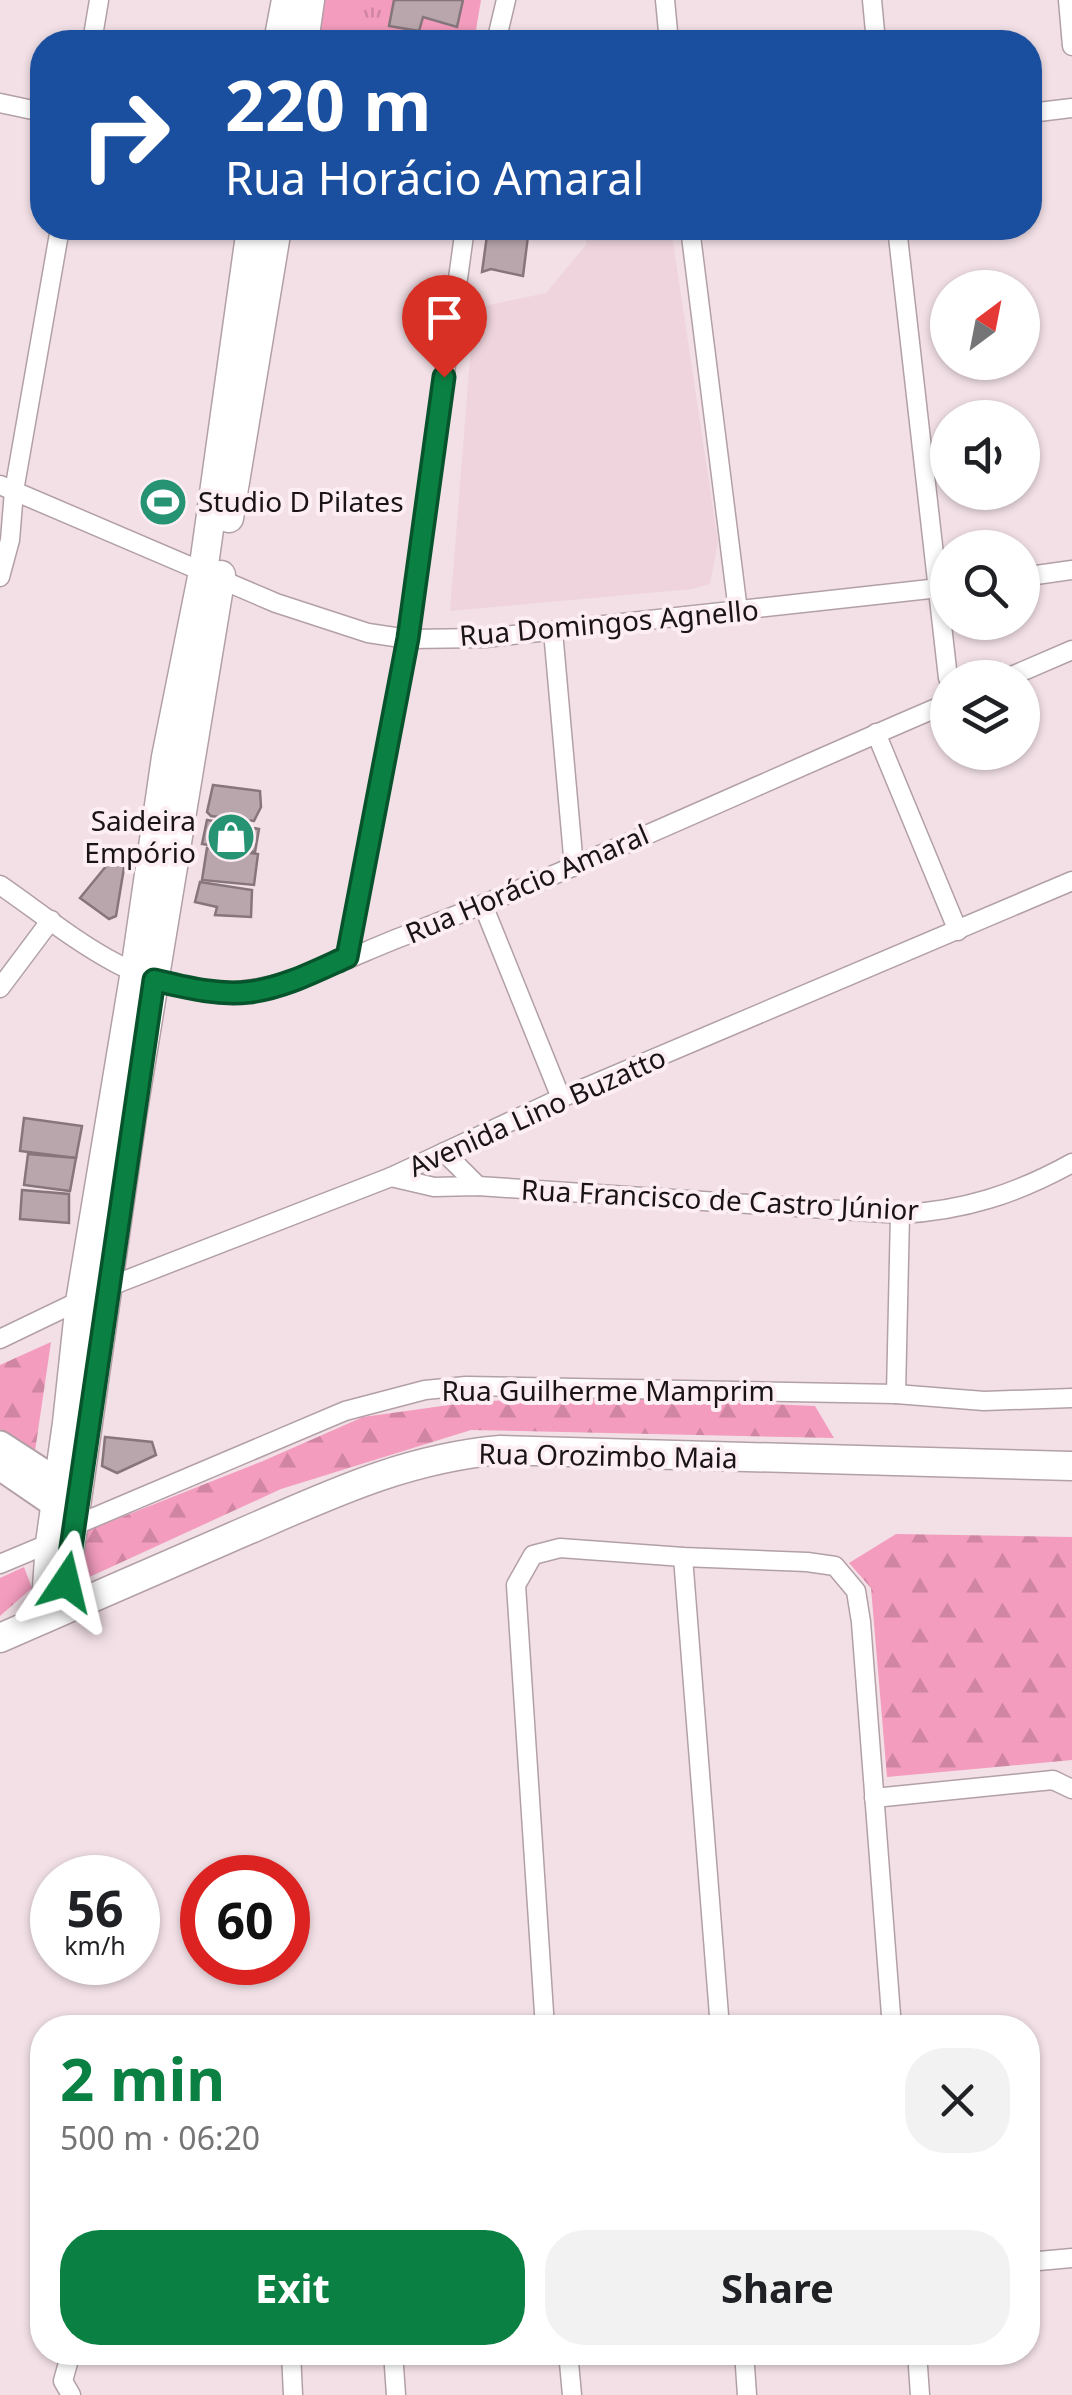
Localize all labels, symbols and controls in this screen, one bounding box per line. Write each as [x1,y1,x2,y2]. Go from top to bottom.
text: 220 m [225,56,432,152]
icon: right [60,70,190,200]
text: Rua Horácio Amaral [225,147,644,208]
north arrow [930,270,1040,380]
map controls [930,270,1040,770]
pin [402,275,487,378]
icon: arrive [417,290,472,345]
button: sound [930,400,1040,510]
sports icon: Studio D Pilates [137,476,189,528]
place label: Studio D Pilates [198,482,404,520]
button: search [930,530,1040,640]
street label: Rua Domingos Agnello [458,590,760,654]
button: layers [930,660,1040,770]
place label: Saideira Empório [84,801,196,871]
shop icon: Saideira Empório [205,811,257,863]
street label: Rua Horácio Amaral [399,815,654,952]
street label: Avenida Lino Buzatto [402,1037,671,1185]
street label: Rua Francisco de Castro Júnior [520,1170,920,1228]
street label: Rua Guilherme Mamprim [441,1371,775,1409]
street label: Rua Orozimbo Maia [478,1434,738,1476]
position arrow [14,1530,118,1634]
speed limit sign: 60 [180,1855,310,1985]
text: 56 [66,1874,124,1942]
text: km/h [64,1928,126,1962]
text: 2 min [60,2037,225,2119]
button: close [905,2048,1010,2153]
text: 500 m · 06:20 [60,2116,260,2159]
button: Exit [60,2230,525,2345]
button: Share [545,2230,1010,2345]

